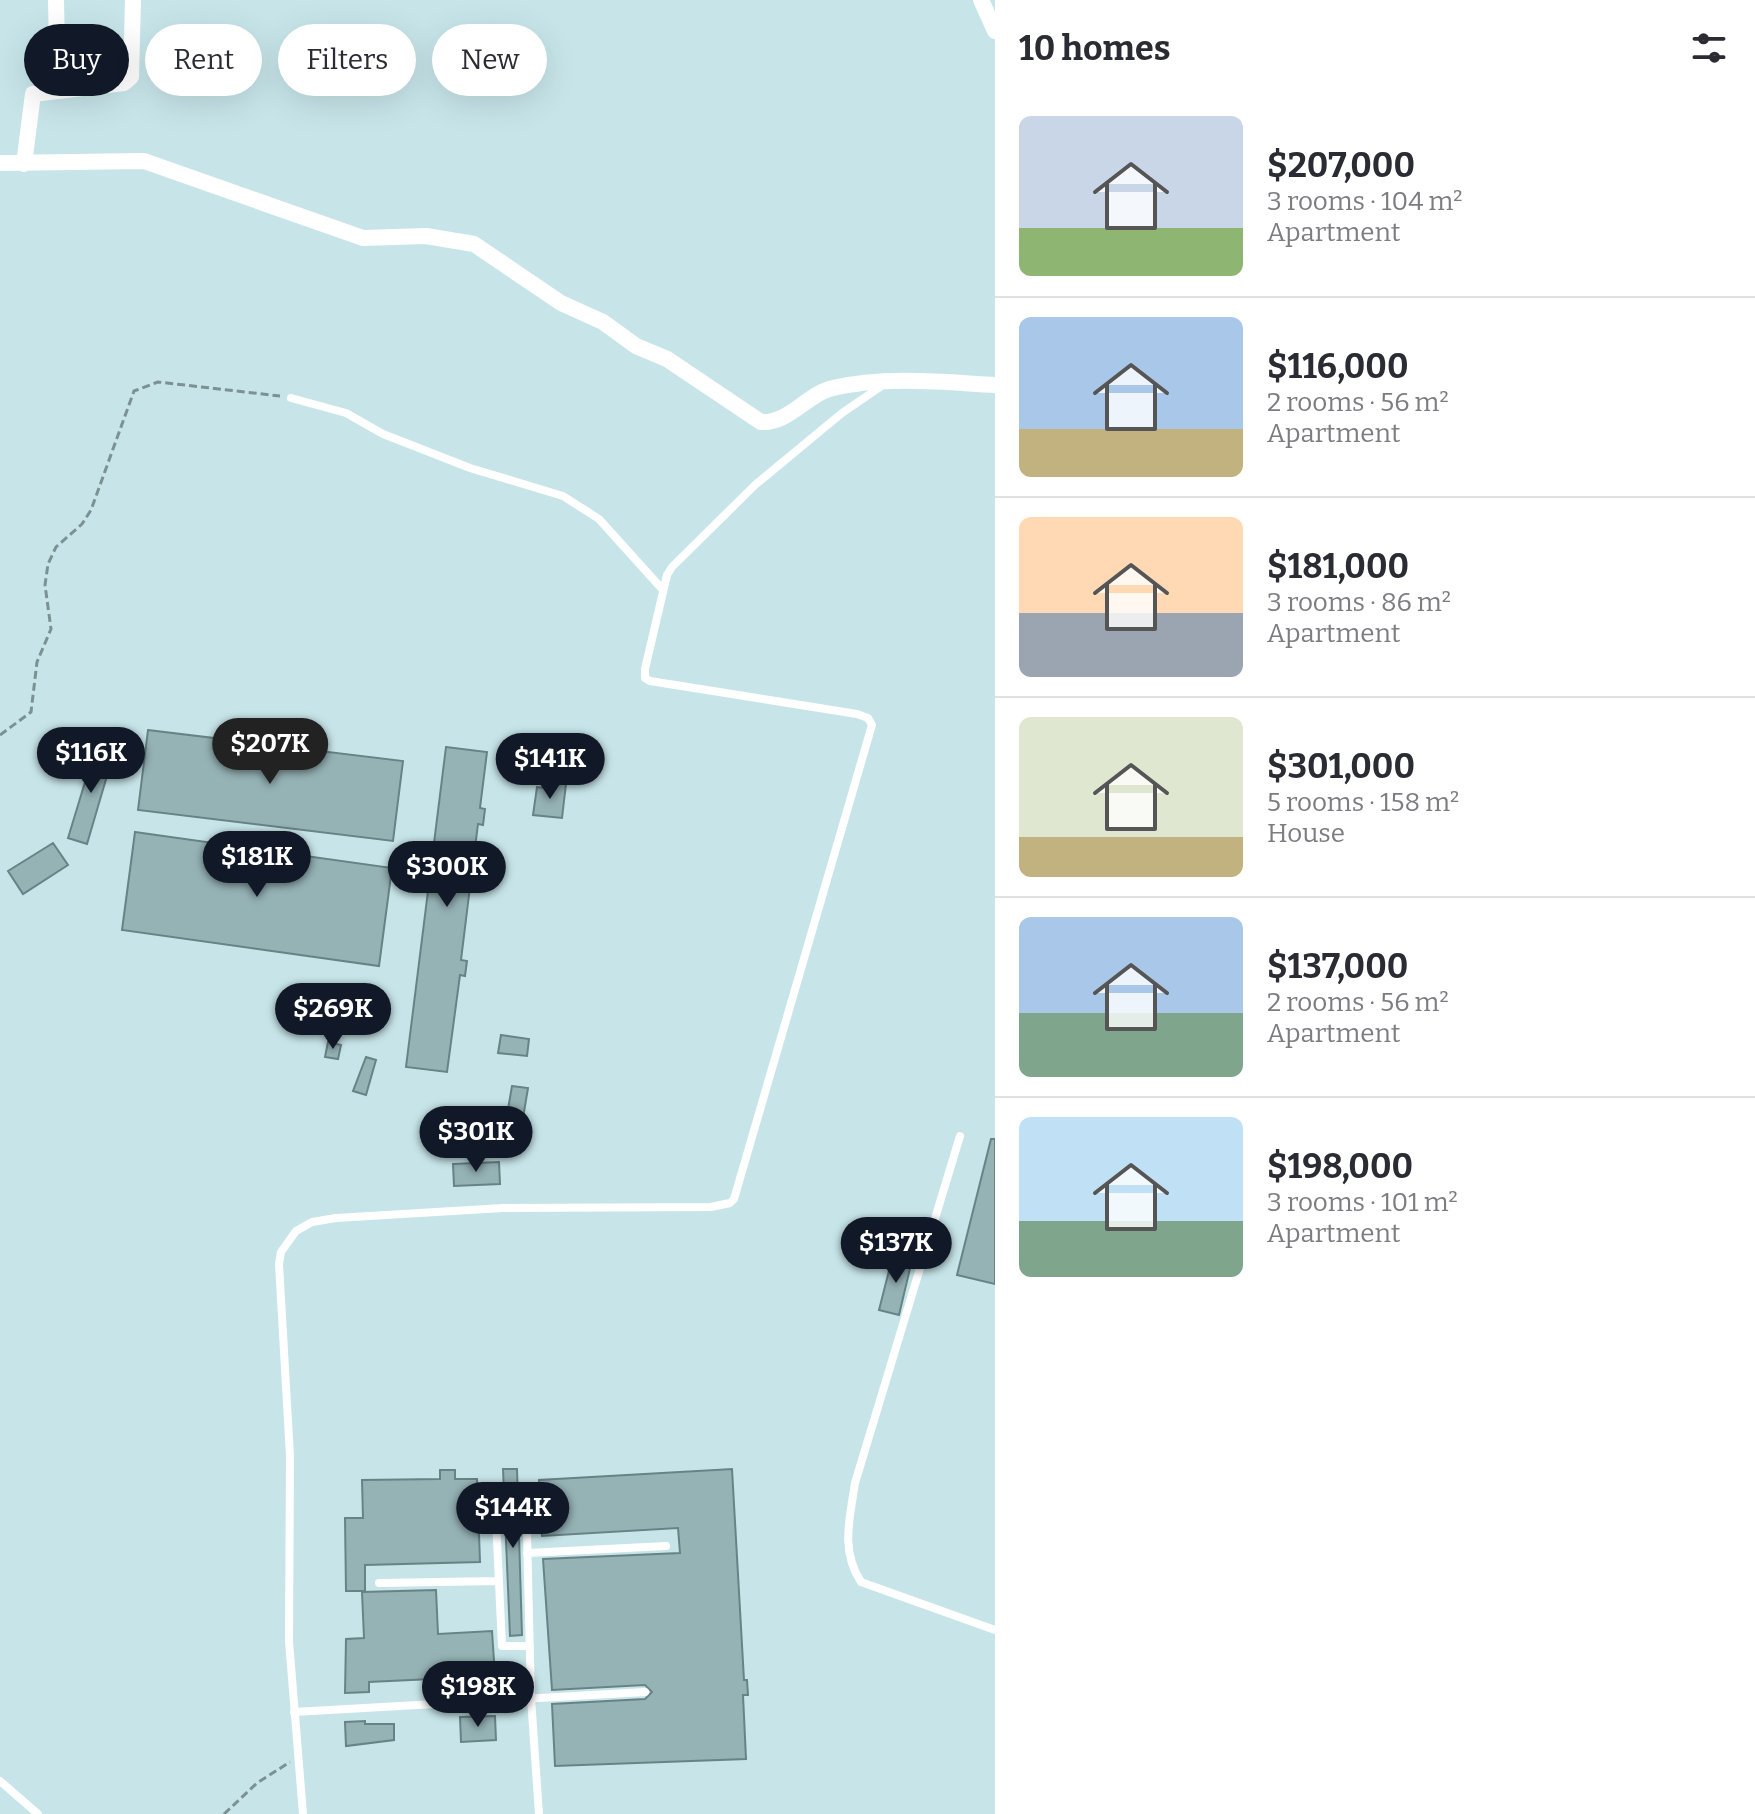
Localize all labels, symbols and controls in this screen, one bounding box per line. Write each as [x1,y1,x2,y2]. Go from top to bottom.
chip: Buy [24,24,129,96]
chip: Rent [145,24,262,96]
chip: Filters [278,24,416,96]
chip: New [432,24,547,96]
icon: filters [1687,26,1731,70]
text: 10 homes [1019,28,1170,69]
text: $207,000 [1267,145,1415,186]
icon: home [1083,148,1179,244]
text: 3 rooms · 104 m² [1267,186,1463,217]
text: Apartment [1267,217,1400,248]
text: $116,000 [1267,346,1409,387]
icon: home [1083,349,1179,445]
text: 2 rooms · 56 m² [1267,387,1449,418]
text: Apartment [1267,418,1400,449]
text: $181,000 [1267,546,1409,587]
icon: home [1083,549,1179,645]
text: 3 rooms · 86 m² [1267,587,1451,618]
text: Apartment [1267,618,1400,649]
pin: $207K [214,718,326,786]
pin: $116K [35,727,147,795]
text: $207K [230,728,310,759]
pin: $141K [494,733,606,801]
text: $116K [55,737,127,768]
text: $141K [514,743,586,774]
text: $301,000 [1267,746,1415,787]
icon: home [1083,749,1179,845]
text: 5 rooms · 158 m² [1267,787,1459,818]
text: House [1267,818,1345,849]
pin: $181K [201,831,313,899]
text: $181K [221,841,293,872]
pin: $300K [391,841,503,909]
text: $300K [406,851,488,882]
text: $137,000 [1267,946,1408,987]
icon: home [1083,949,1179,1045]
pin: $269K [277,983,389,1051]
text: 2 rooms · 56 m² [1267,987,1449,1018]
text: $269K [293,993,373,1024]
text: Apartment [1267,1018,1400,1049]
pin: $301K [420,1106,532,1174]
text: $301K [438,1116,514,1147]
text: $198,000 [1267,1146,1413,1187]
icon: home [1083,1149,1179,1245]
text: 3 rooms · 101 m² [1267,1187,1458,1218]
pin: $137K [840,1217,952,1285]
text: Apartment [1267,1218,1400,1249]
text: $137K [859,1227,933,1258]
pin: $144K [457,1482,569,1550]
text: $144K [474,1492,552,1523]
pin: $198K [422,1661,534,1729]
text: $198K [440,1671,516,1702]

